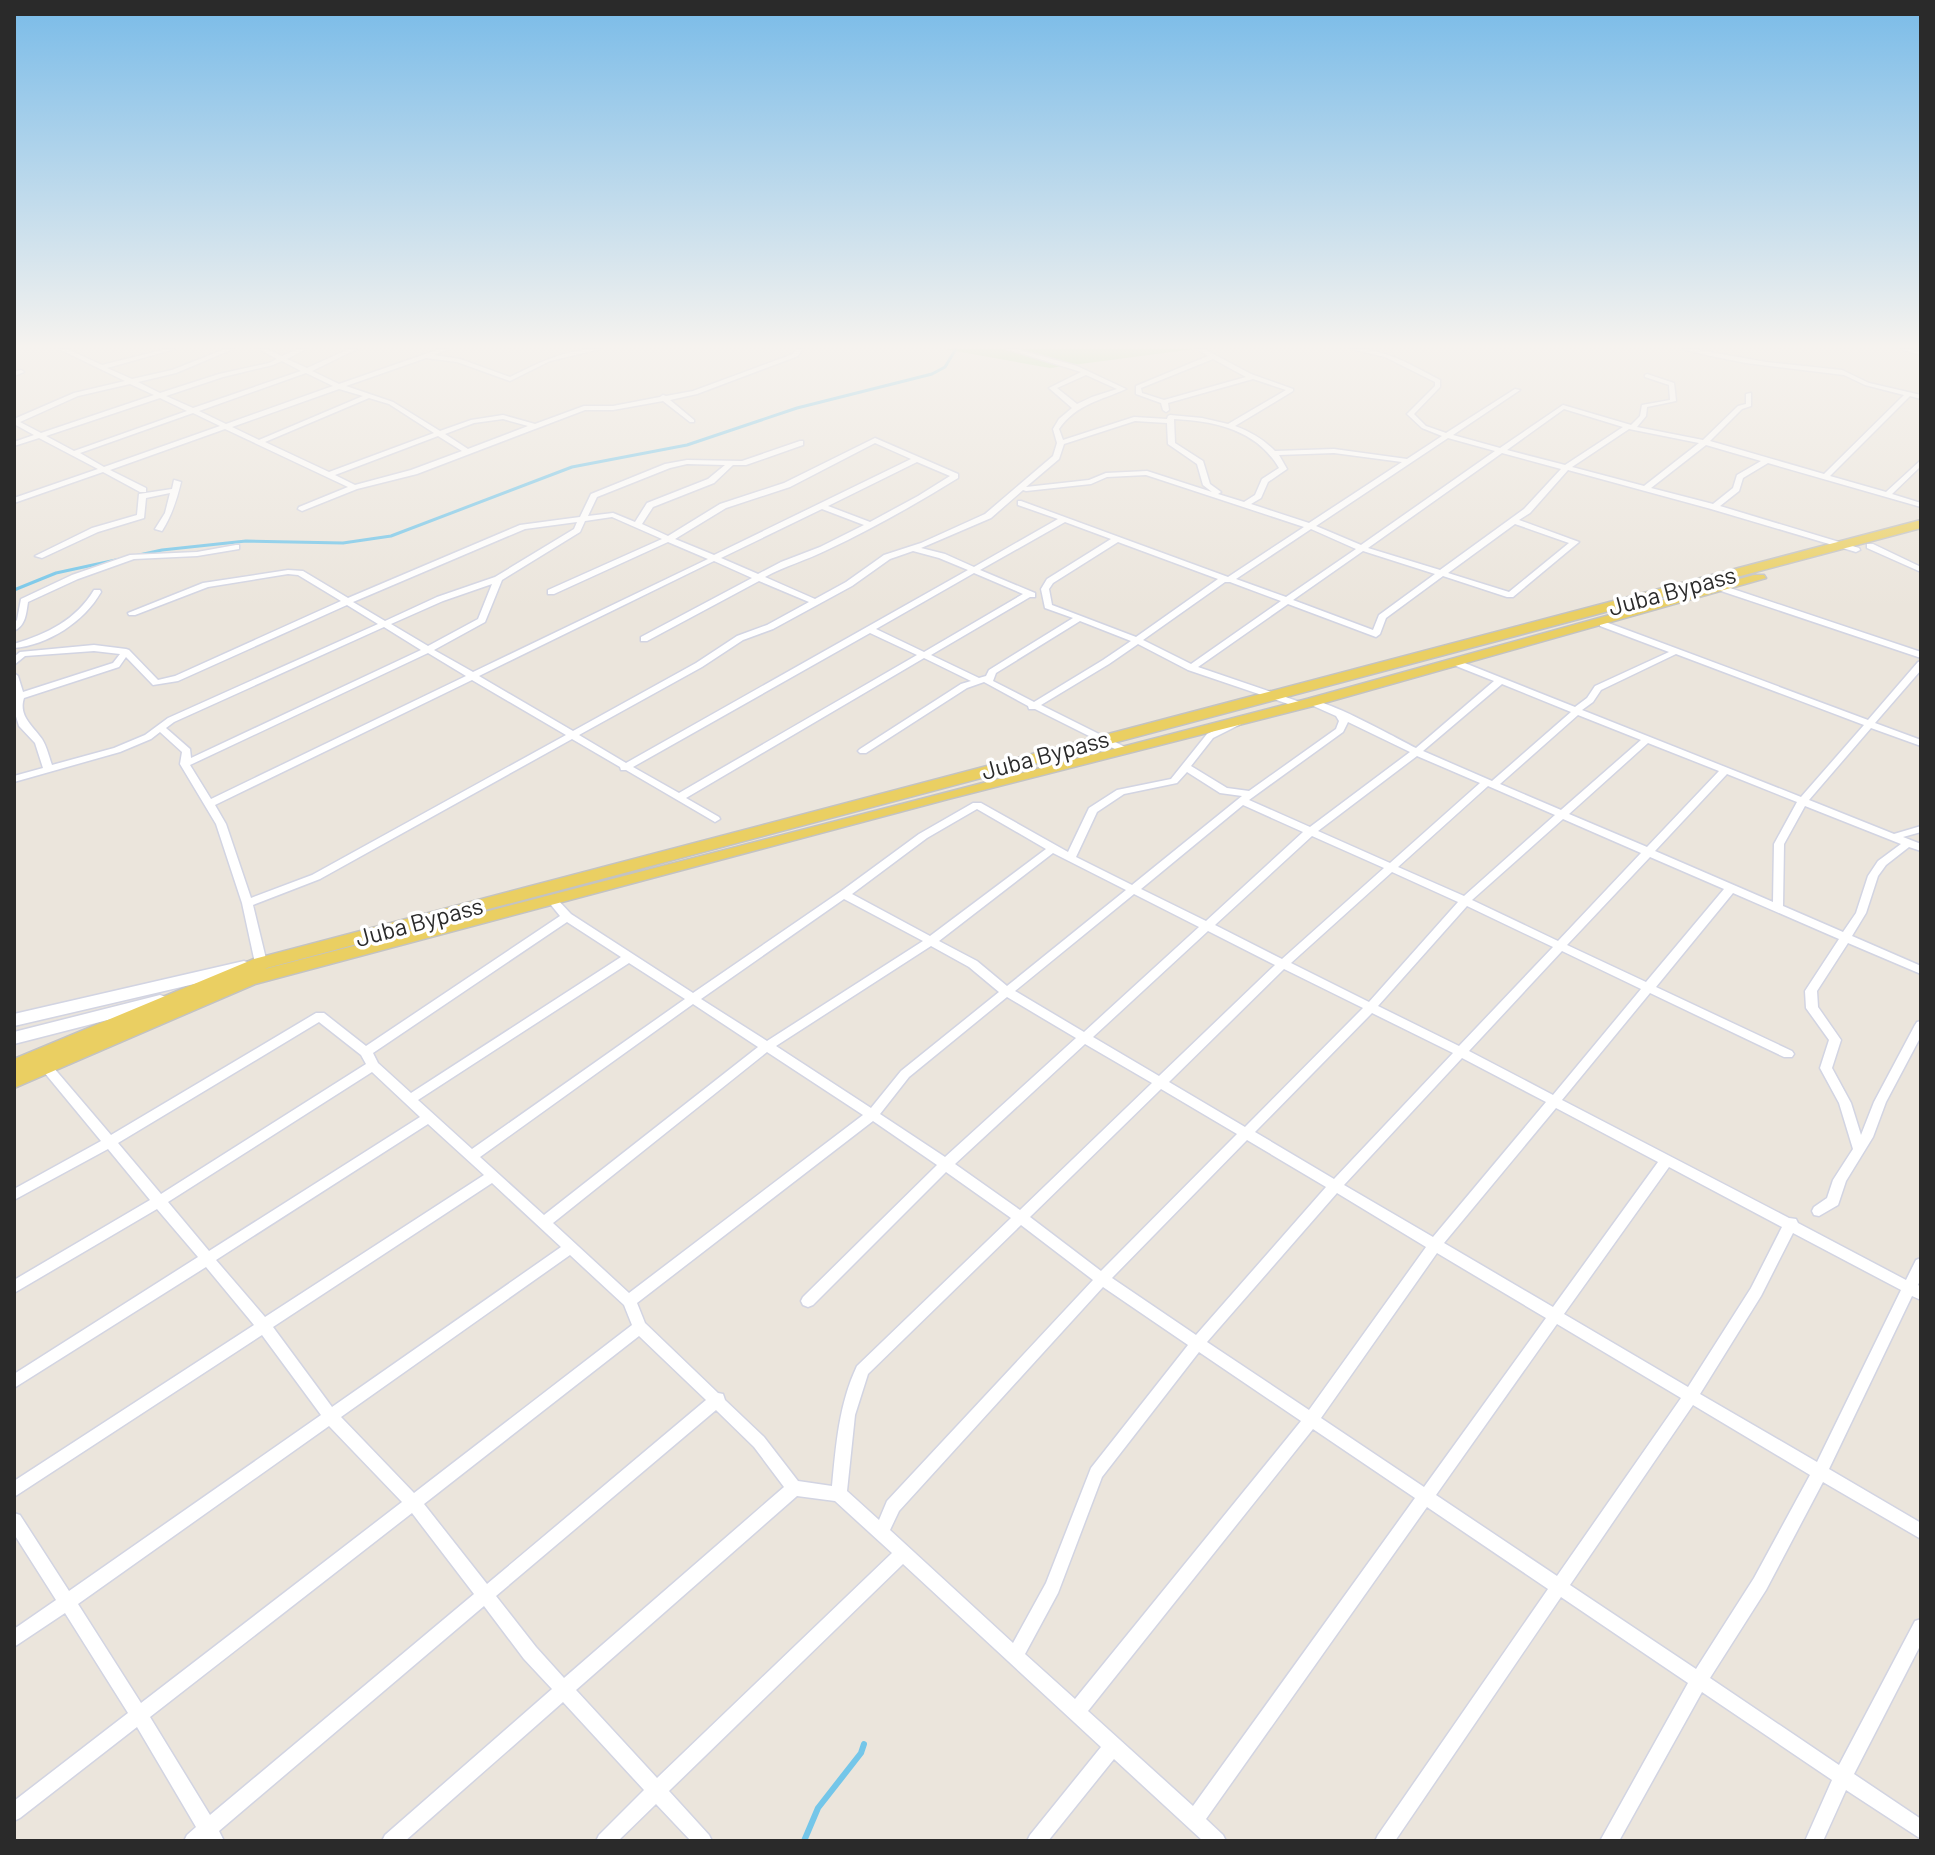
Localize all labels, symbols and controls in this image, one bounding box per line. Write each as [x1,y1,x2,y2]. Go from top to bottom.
street label: Juba Bypass [1605,559,1739,621]
street label: Juba Bypass [978,723,1112,785]
street label: Juba Bypass [352,890,486,952]

